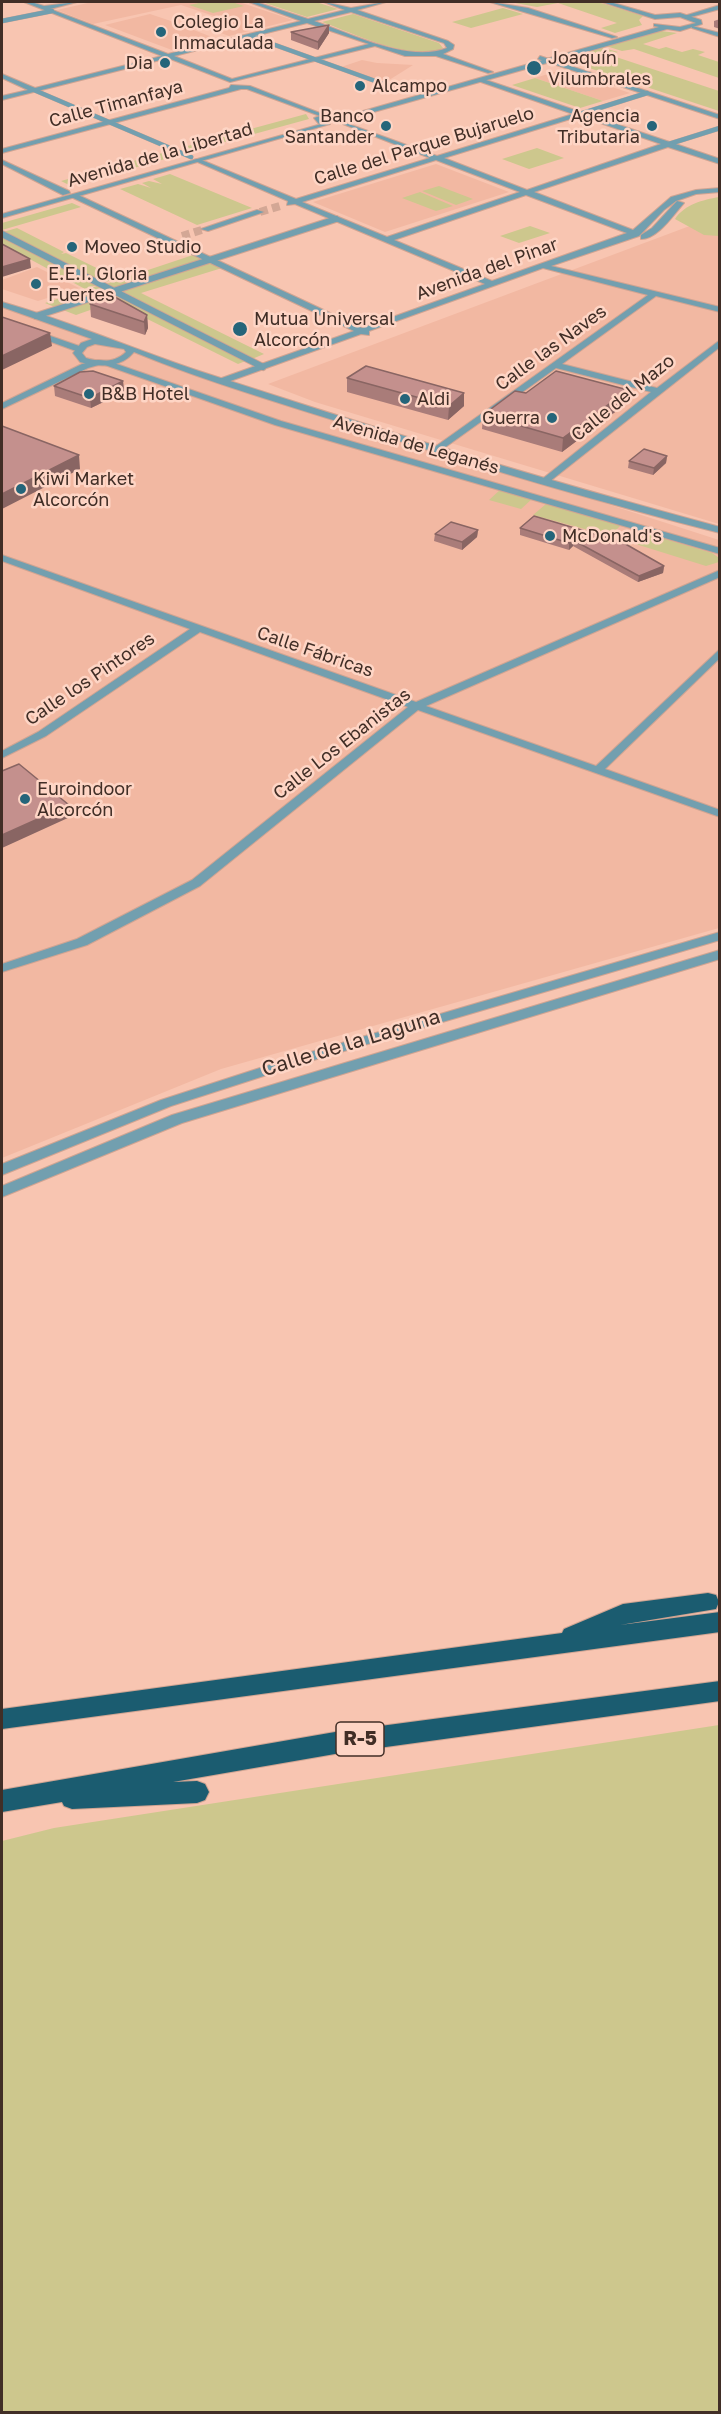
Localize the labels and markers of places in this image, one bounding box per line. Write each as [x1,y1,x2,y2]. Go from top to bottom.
place label: Colegio La Inmaculada [173,11,274,54]
marker: Colegio La Inmaculada [154,25,168,39]
place label: Joaquín Vilumbrales [548,47,651,90]
place label: Dia [125,52,153,74]
marker: Dia [158,56,172,70]
marker: Joaquín Vilumbrales [525,59,543,77]
place label: Alcampo [372,75,447,97]
marker: Alcampo [353,79,367,93]
place label: Banco Santander [284,105,374,148]
place label: Agencia Tributaria [557,105,640,148]
marker: Banco Santander [379,119,393,133]
marker: Agencia Tributaria [645,119,659,133]
place label: Moveo Studio [84,236,201,258]
marker: Moveo Studio [65,240,79,254]
place label: E.E.I. Gloria Fuertes [48,263,147,306]
marker: E.E.I. Gloria Fuertes [29,277,43,291]
place label: Mutua Universal Alcorcón [254,308,395,350]
marker: Mutua Universal Alcorcón [231,320,249,338]
place label: B&B Hotel [101,383,190,405]
marker: B&B Hotel [82,387,96,401]
place label: Aldi [417,388,450,410]
marker: Aldi [398,392,412,406]
place label: Guerra [482,407,540,429]
marker: Guerra [545,411,559,425]
place label: Kiwi Market Alcorcón [33,468,134,510]
marker: Kiwi Market Alcorcón [14,482,28,496]
place label: McDonald's [562,525,662,547]
marker: McDonald's [543,529,557,543]
place label: Euroindoor Alcorcón [37,778,132,820]
marker: Euroindoor Alcorcón [18,792,32,806]

